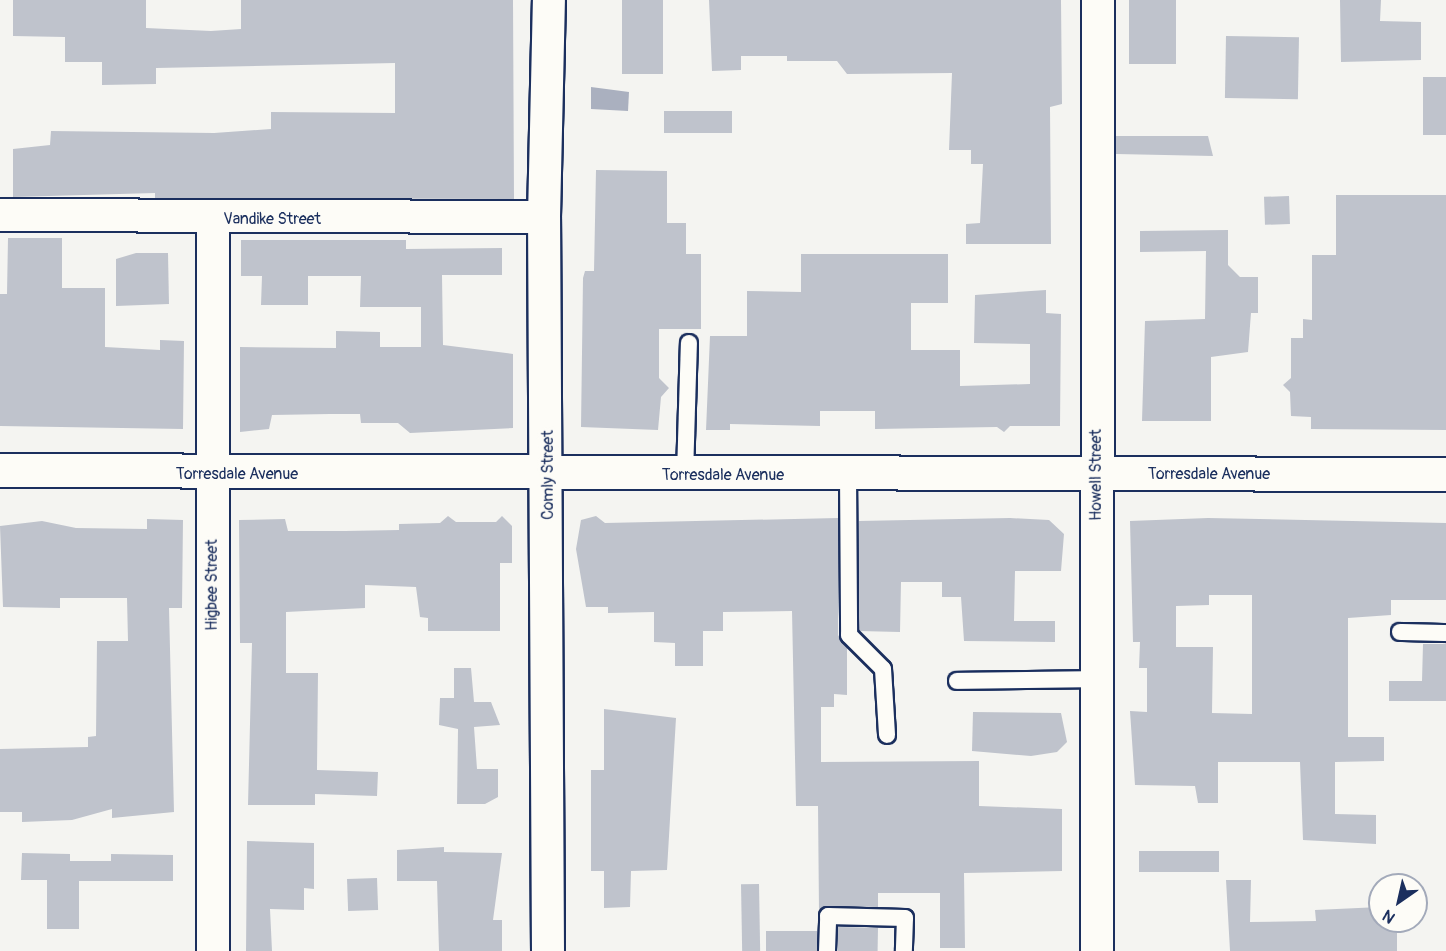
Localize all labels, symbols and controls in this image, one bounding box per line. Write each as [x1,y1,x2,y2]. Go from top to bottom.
street label: Vandike Street [223,209,321,229]
street label: Howell Street [1086,429,1106,521]
street label: Comly Street [538,430,558,520]
street label: Torresdale Avenue [176,464,298,484]
street label: Torresdale Avenue [1148,464,1270,484]
street label: Torresdale Avenue [662,465,784,485]
street label: Higbee Street [202,539,222,631]
north arrow [1368,873,1428,933]
text: N [1379,905,1399,928]

